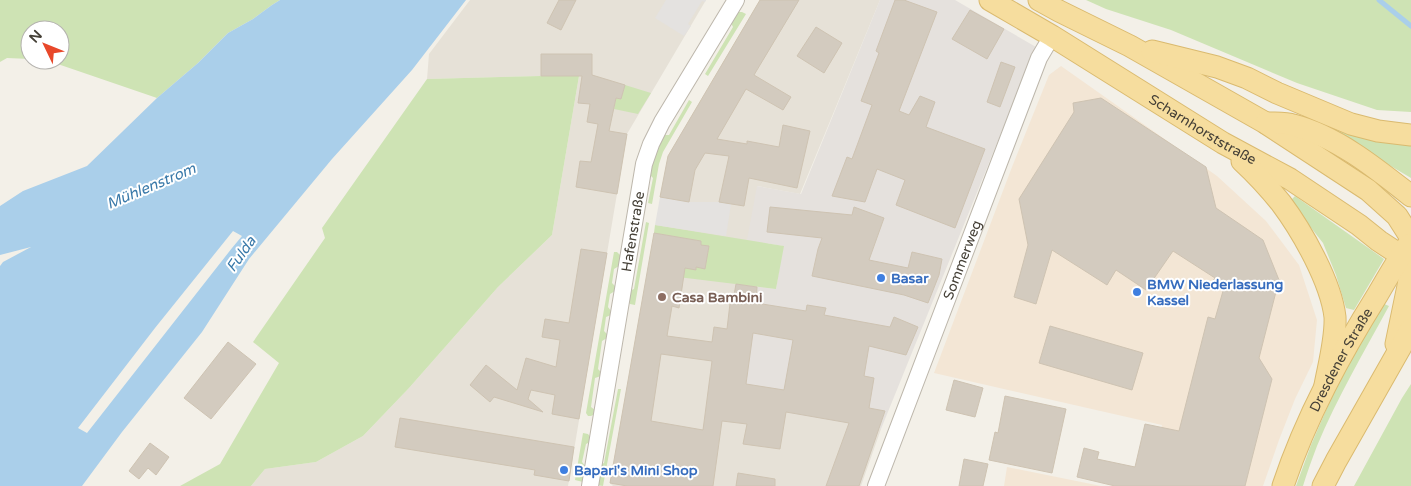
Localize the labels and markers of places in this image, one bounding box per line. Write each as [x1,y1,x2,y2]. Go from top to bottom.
place label: Basar [891,270,929,287]
marker: Basar [875,272,887,284]
place label: BMW Niederlassung Kassel [1147,276,1283,309]
marker: BMW Niederlassung Kassel [1131,286,1143,298]
place label: Casa Bambini [672,289,763,306]
marker: Casa Bambini [656,291,668,303]
place label: Bapari's Mini Shop [574,462,698,479]
marker: Bapari's Mini Shop [558,464,570,476]

